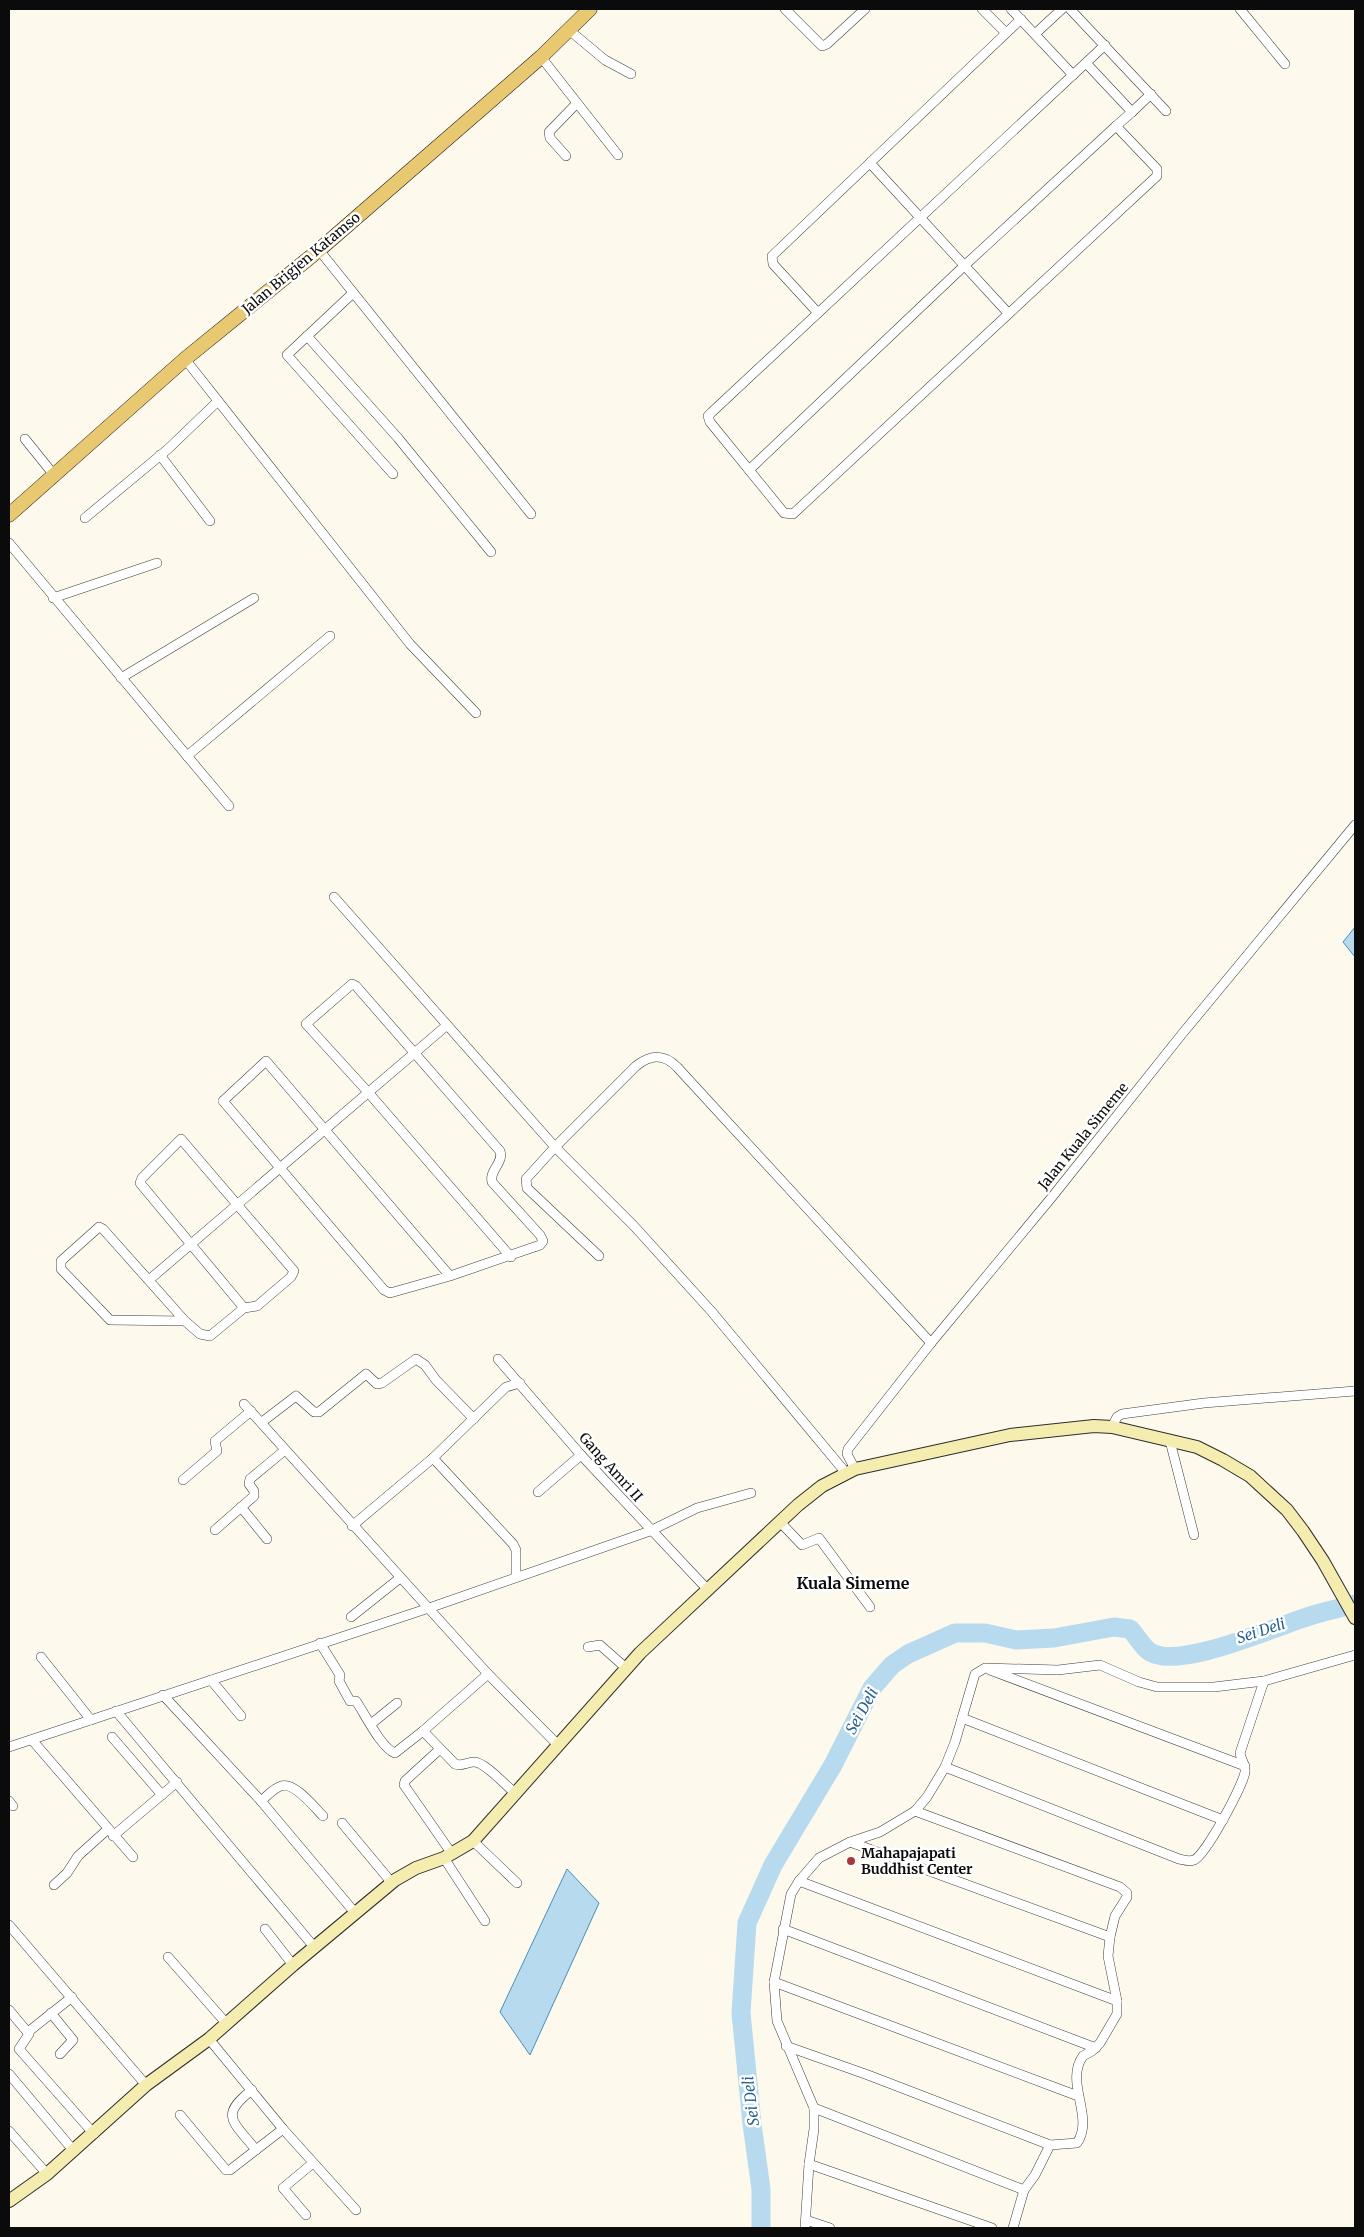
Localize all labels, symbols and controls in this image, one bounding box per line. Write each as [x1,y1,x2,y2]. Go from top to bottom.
street label: Jalan Brigjen Katamso [237,208,364,318]
street label: Jalan Kuala Simeme [1034,1079,1132,1194]
street label: Gang Amri II [575,1429,647,1505]
district label: Kuala Simeme [797,1573,910,1593]
water label: Sei Deli [1234,1614,1288,1647]
water label: Sei Deli [841,1684,882,1737]
place label: Mahapajapati Buddhist Center [861,1844,973,1878]
marker: Mahapajapati Buddhist Center [845,1855,857,1867]
water label: Sei Deli [738,2075,763,2127]

